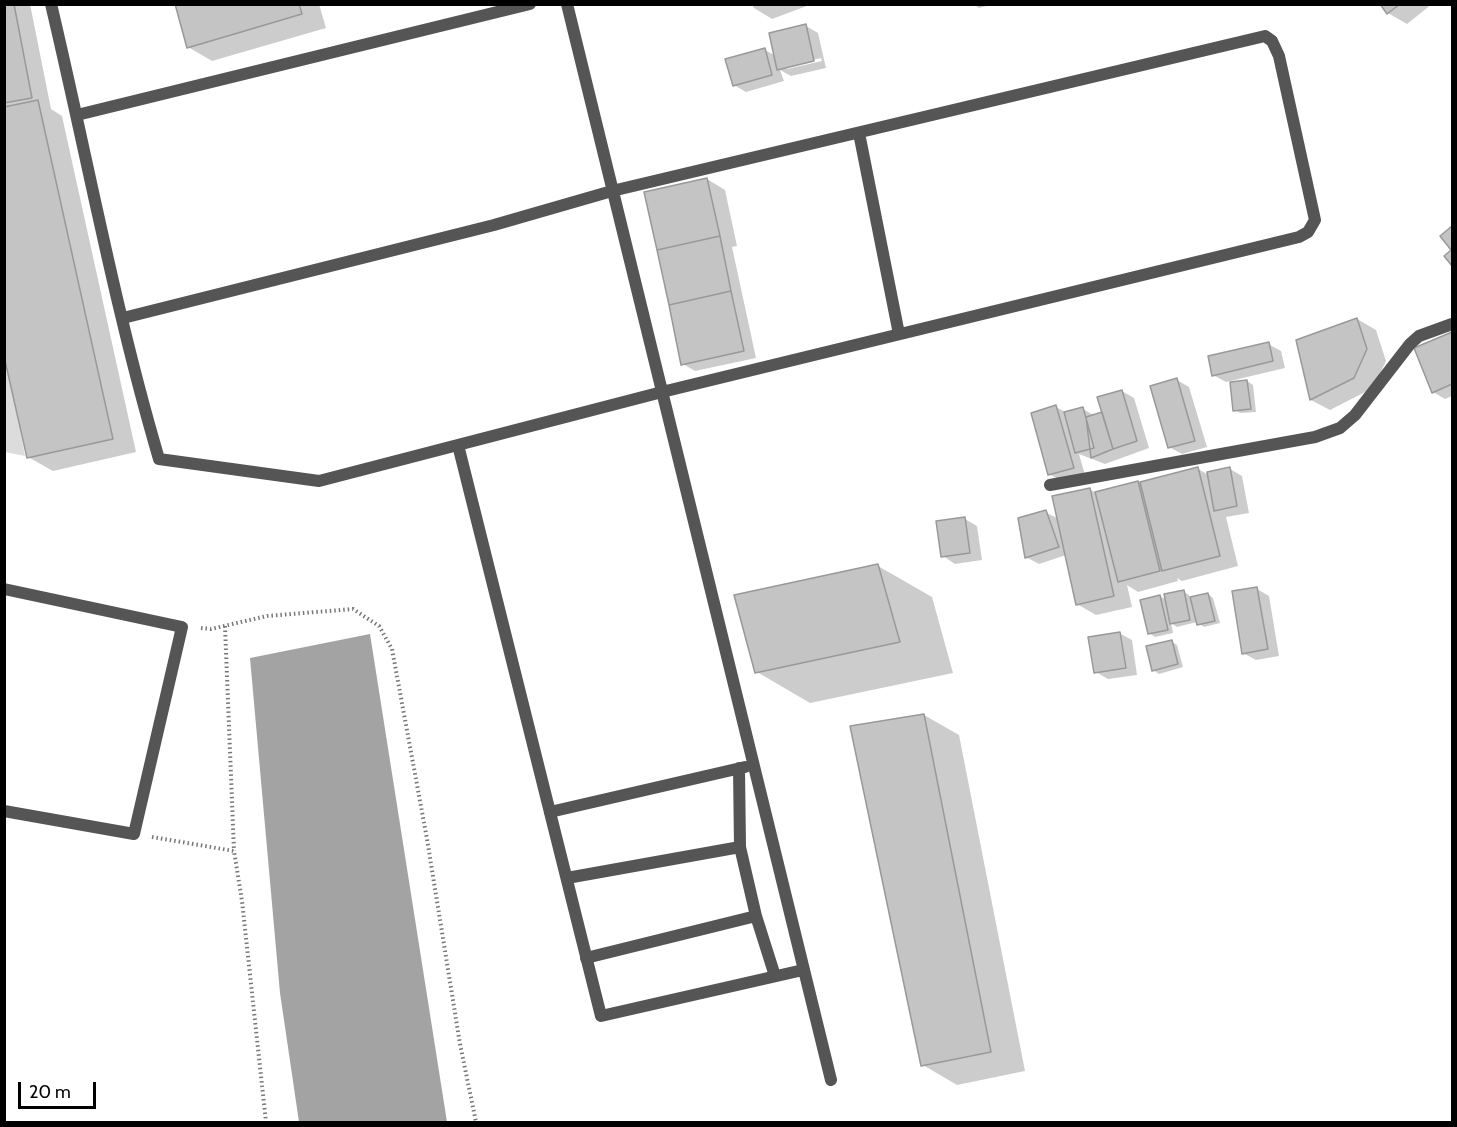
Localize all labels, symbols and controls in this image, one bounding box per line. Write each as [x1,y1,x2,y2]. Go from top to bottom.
scale bar [21,1070,99,1108]
text: 20 m [29,1081,71,1103]

